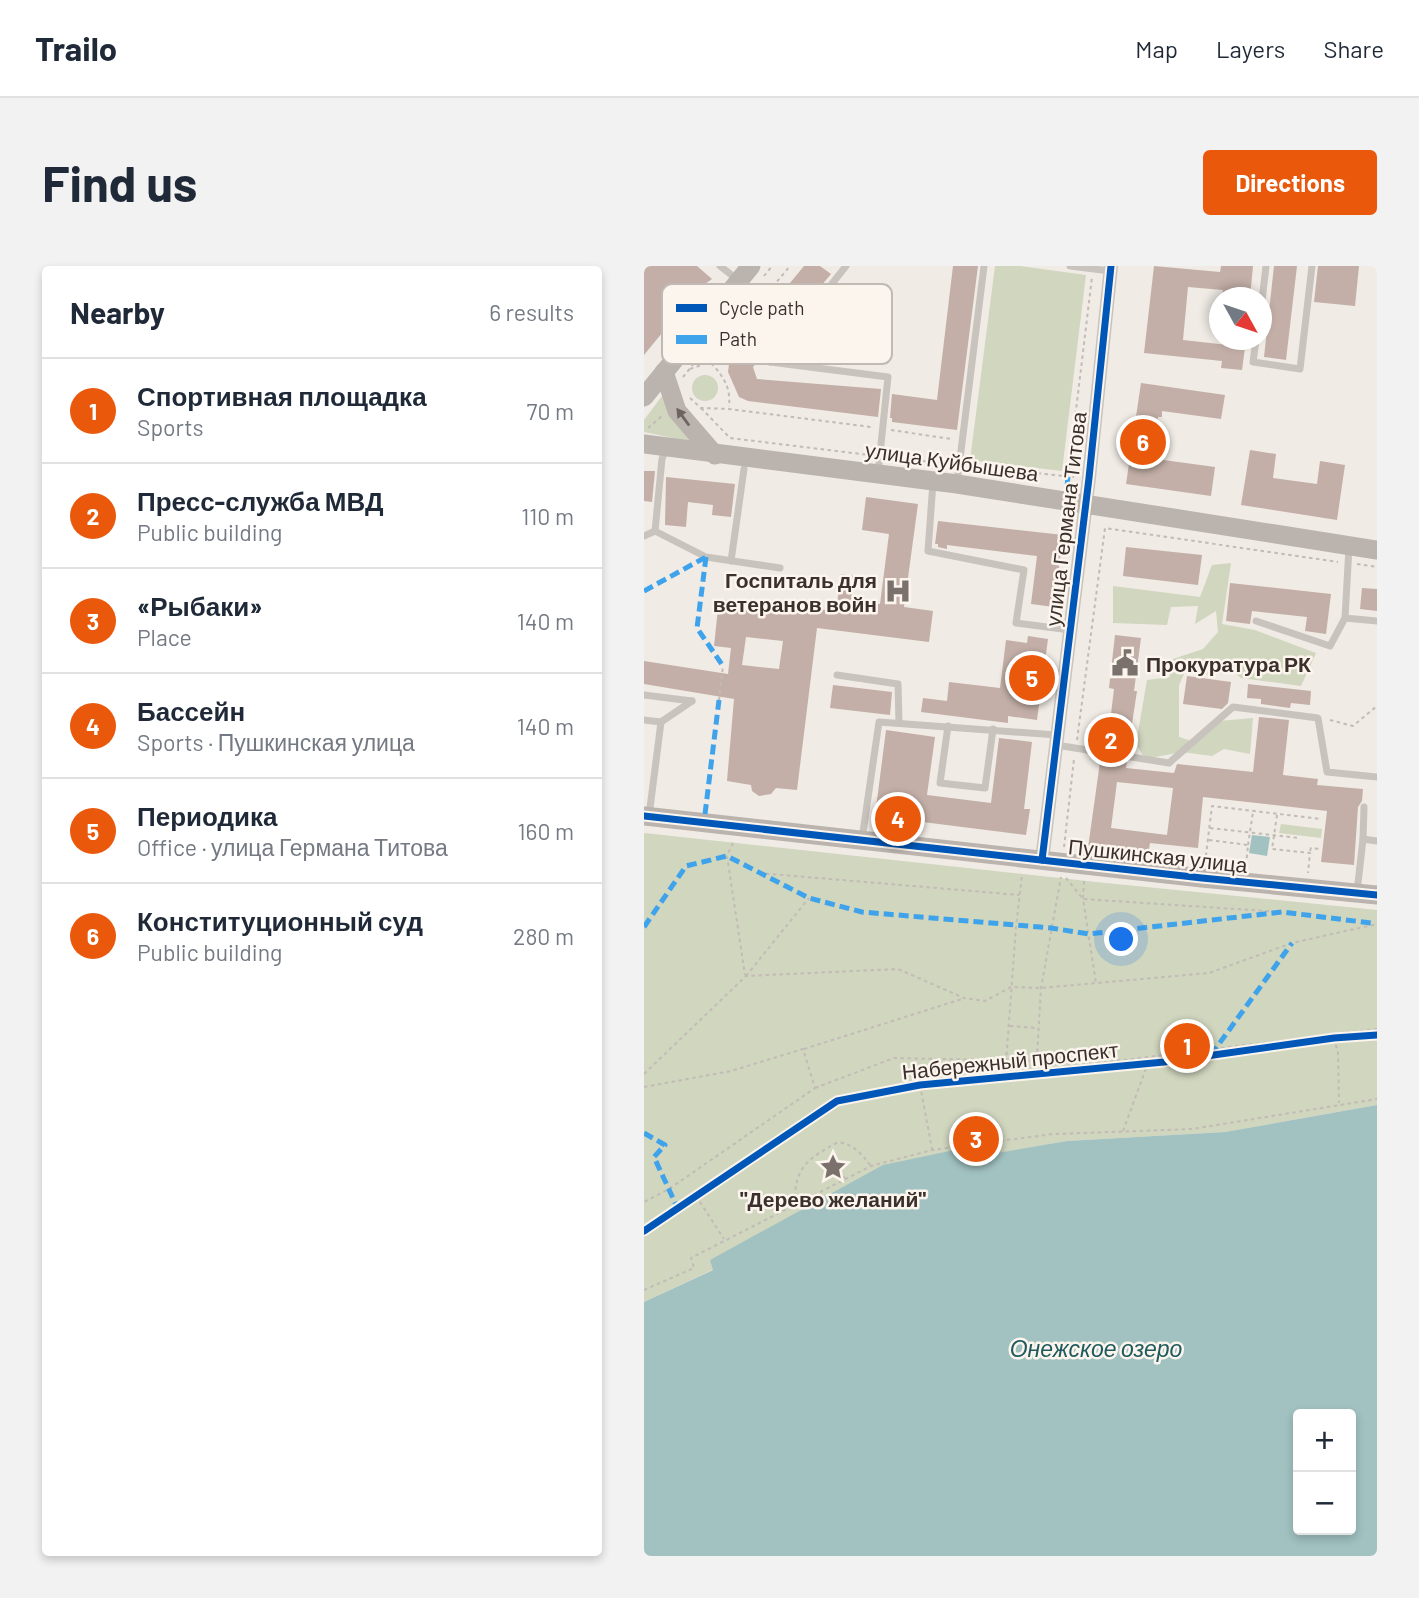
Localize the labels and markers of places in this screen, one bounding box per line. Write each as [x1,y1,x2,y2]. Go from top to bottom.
pin: 6 [1120,416,1166,468]
place label: Госпиталь для ветеранов войн [713,567,877,616]
hospital icon: Госпиталь для ветеранов войн [883,576,913,606]
public building icon: Прокуратура РК [1110,648,1140,678]
place label: Прокуратура РК [1146,651,1311,676]
pin: 5 [1009,652,1055,704]
pin: 2 [1088,714,1134,766]
pin: 4 [875,793,921,845]
pin: 1 [1164,1020,1210,1072]
pin: 3 [953,1113,999,1165]
place icon: "Дерево желаний" [818,1152,848,1182]
place label: "Дерево желаний" [740,1186,926,1211]

